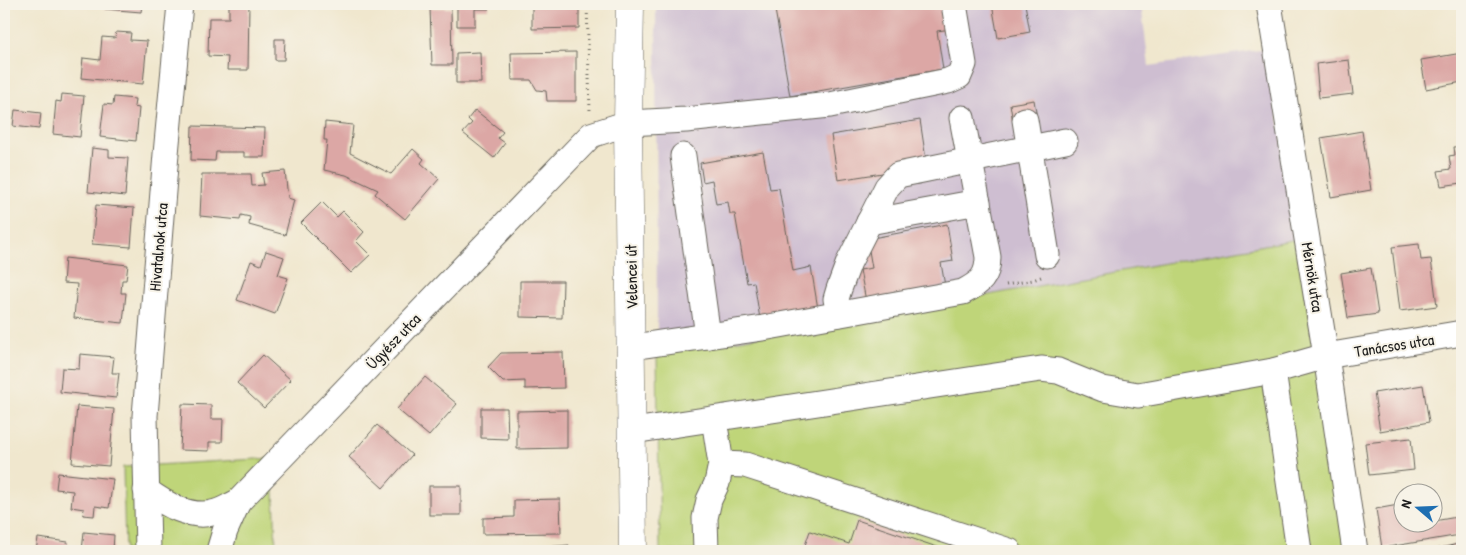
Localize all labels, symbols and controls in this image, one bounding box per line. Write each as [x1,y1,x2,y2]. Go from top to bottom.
street label: Hivatalnok utca [143,202,173,292]
street label: Mérnök utca [1297,240,1329,314]
street label: Velencei út [619,244,643,310]
street label: Ügyész utca [361,308,425,374]
street label: Tanácsos utca [1353,328,1435,362]
north arrow [1394,482,1444,532]
text: N [1395,496,1416,510]

